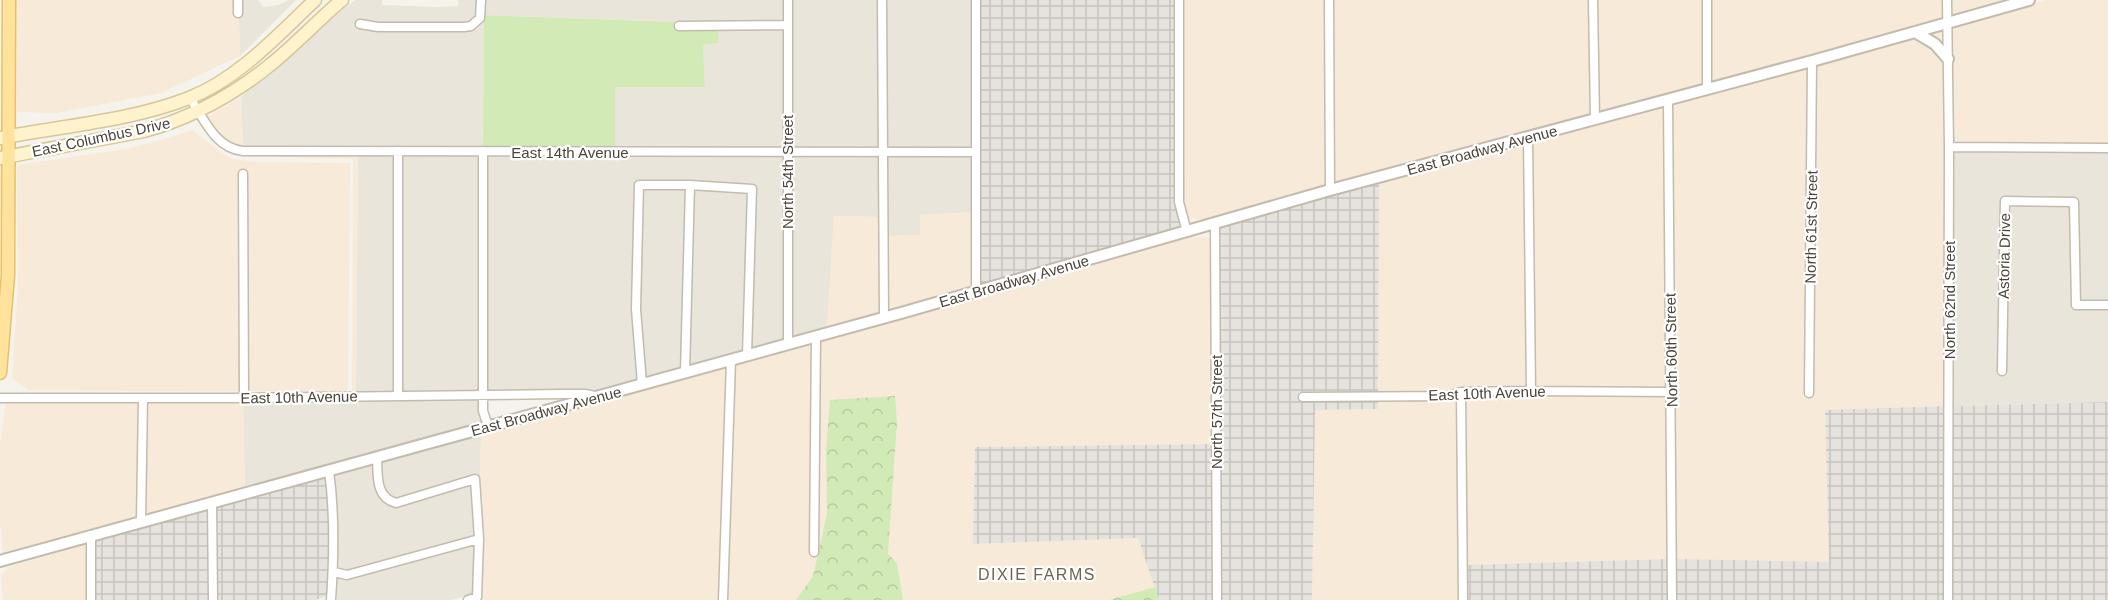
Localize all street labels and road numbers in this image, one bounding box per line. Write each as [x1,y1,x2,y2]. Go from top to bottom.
street label: East Columbus Drive [30,114,172,160]
street label: North 54th Street [779,114,796,229]
street label: East Broadway Avenue [1405,122,1559,178]
street label: East 14th Avenue [511,144,629,161]
street label: North 61st Street [1802,169,1821,284]
street label: Astoria Drive [1995,213,2013,299]
street label: North 62nd Street [1941,240,1958,359]
street label: East Broadway Avenue [937,251,1091,311]
street label: North 60th Street [1661,292,1680,407]
street label: North 57th Street [1208,354,1225,469]
street label: East 10th Avenue [1428,382,1546,404]
street label: East Broadway Avenue [469,383,623,439]
street label: East 10th Avenue [240,387,358,407]

